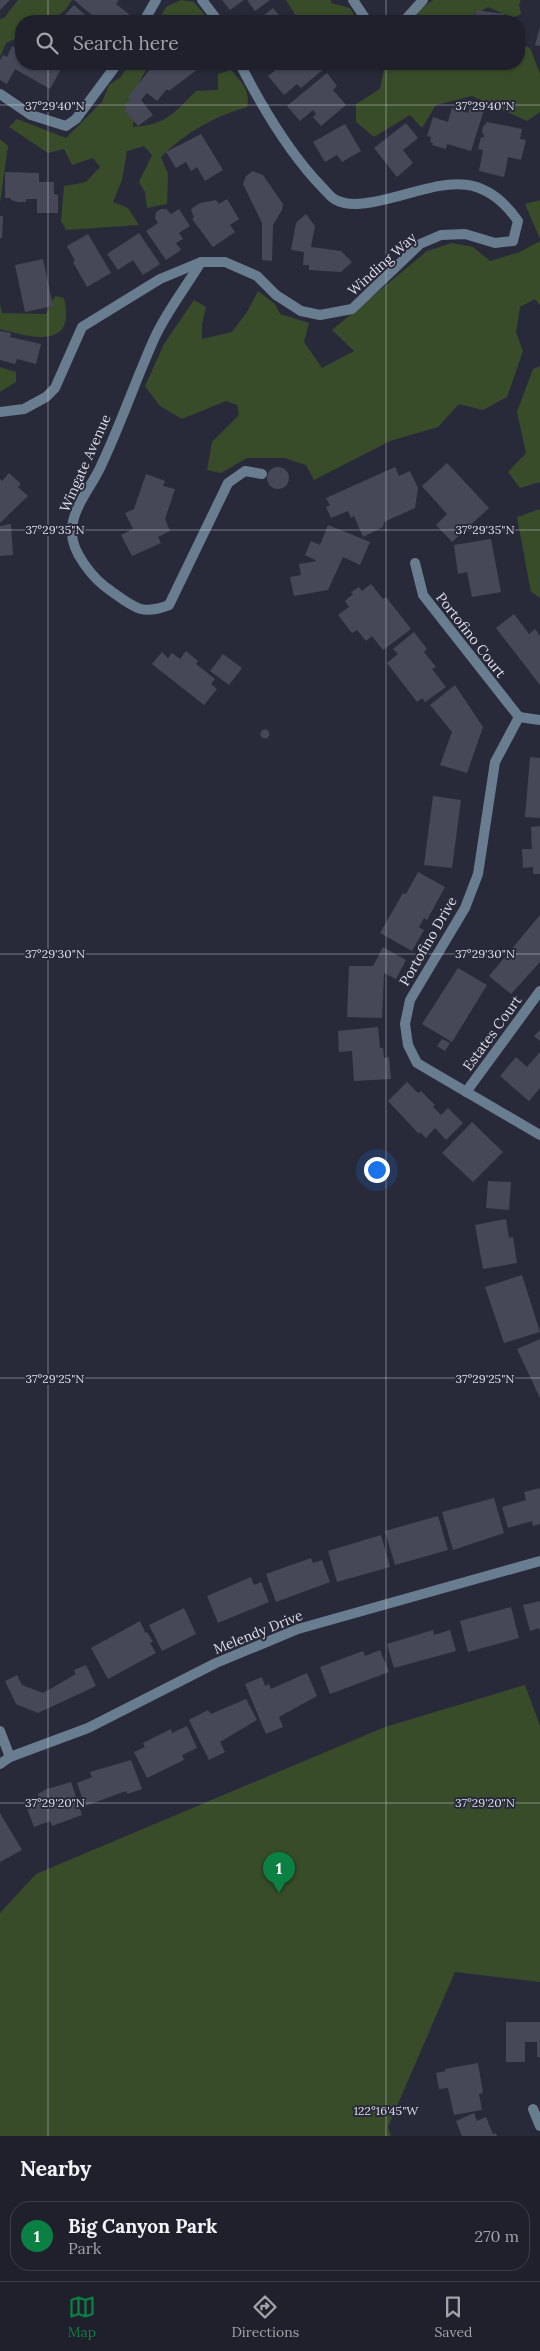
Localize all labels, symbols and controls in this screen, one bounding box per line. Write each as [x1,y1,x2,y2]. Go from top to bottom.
search box [15,15,525,70]
icon: search [33,29,61,57]
text: Search here [73,31,179,55]
text: 37°29'40"N [25,98,85,113]
text: 37°29'40"N [455,98,515,113]
street label: Winding Way [344,228,421,300]
street label: Wingate Avenue [55,411,115,515]
text: 37°29'35"N [25,522,85,537]
text: 37°29'35"N [455,522,515,537]
street label: Portofino Court [432,589,510,682]
street label: Portofino Drive [395,893,461,989]
text: 37°29'30"N [25,946,85,961]
text: 37°29'30"N [455,946,515,961]
street label: Estates Court [459,991,526,1074]
your location [364,1157,390,1183]
text: 37°29'25"N [26,1371,84,1386]
text: 37°29'25"N [456,1371,514,1386]
street label: Melendy Drive [211,1606,306,1658]
text: 37°29'20"N [25,1795,85,1810]
text: 37°29'20"N [455,1795,515,1810]
pin: 1 [263,1852,295,1893]
text: 122°16'45"W [354,2103,419,2118]
text: Nearby [20,2155,91,2182]
text: Big Canyon Park [68,2214,217,2238]
text: 1 [34,2226,40,2246]
text: 270 m [475,2226,519,2246]
text: Park [68,2238,101,2258]
tab: Map [68,2293,96,2341]
tab: Directions [231,2293,299,2341]
tab: Saved [434,2293,472,2341]

